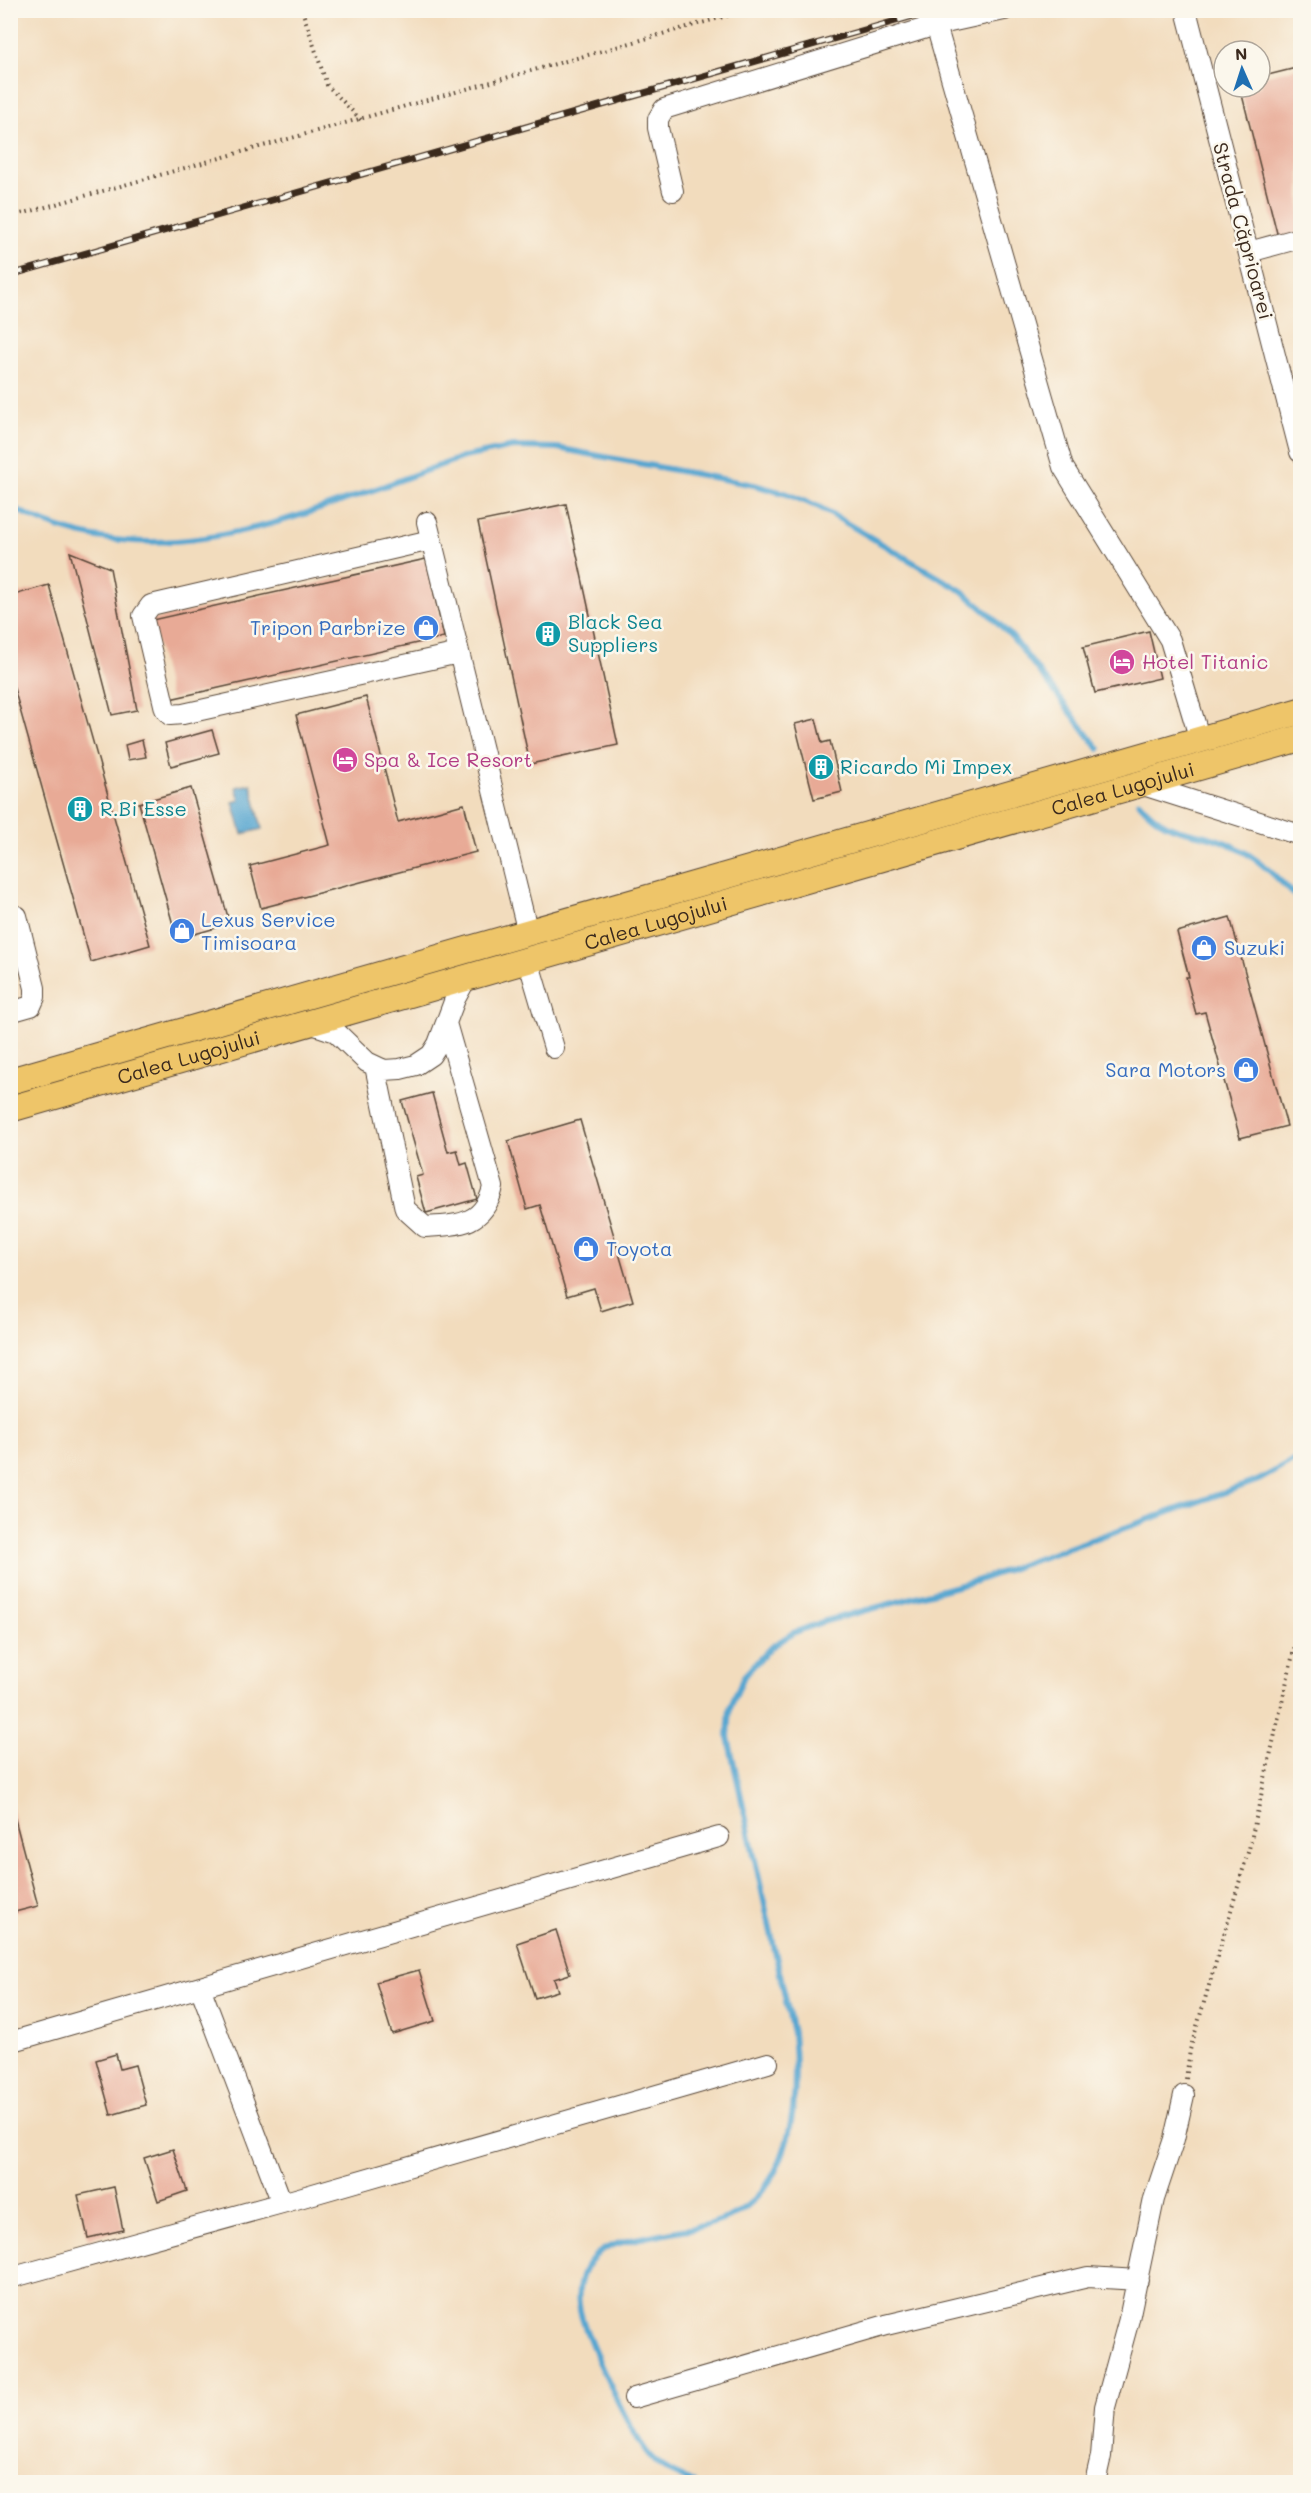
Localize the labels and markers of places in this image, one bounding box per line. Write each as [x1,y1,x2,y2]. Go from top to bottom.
place label: Black Sea Suppliers [568,608,663,657]
shop icon: Tripon Parbrize [411,613,441,643]
place label: Tripon Parbrize [250,614,406,640]
building icon: Black Sea Suppliers [533,619,563,649]
hotel icon: Hotel Titanic [1107,647,1137,677]
place label: Hotel Titanic [1142,648,1268,674]
hotel icon: Spa & Ice Resort [330,745,360,775]
place label: Spa & Ice Resort [364,746,532,772]
building icon: Ricardo Mi Impex [806,752,836,782]
place label: Ricardo Mi Impex [840,753,1012,779]
building icon: R.Bi Esse [65,794,95,824]
place label: R.Bi Esse [100,795,187,821]
place label: Lexus Service Timisoara [201,906,336,955]
shop icon: Lexus Service Timisoara [167,916,197,946]
shop icon: Suzuki [1189,933,1219,963]
place label: Suzuki [1224,934,1285,960]
shop icon: Sara Motors [1231,1055,1261,1085]
place label: Sara Motors [1105,1056,1226,1082]
shop icon: Toyota [571,1234,601,1264]
place label: Toyota [606,1235,673,1261]

